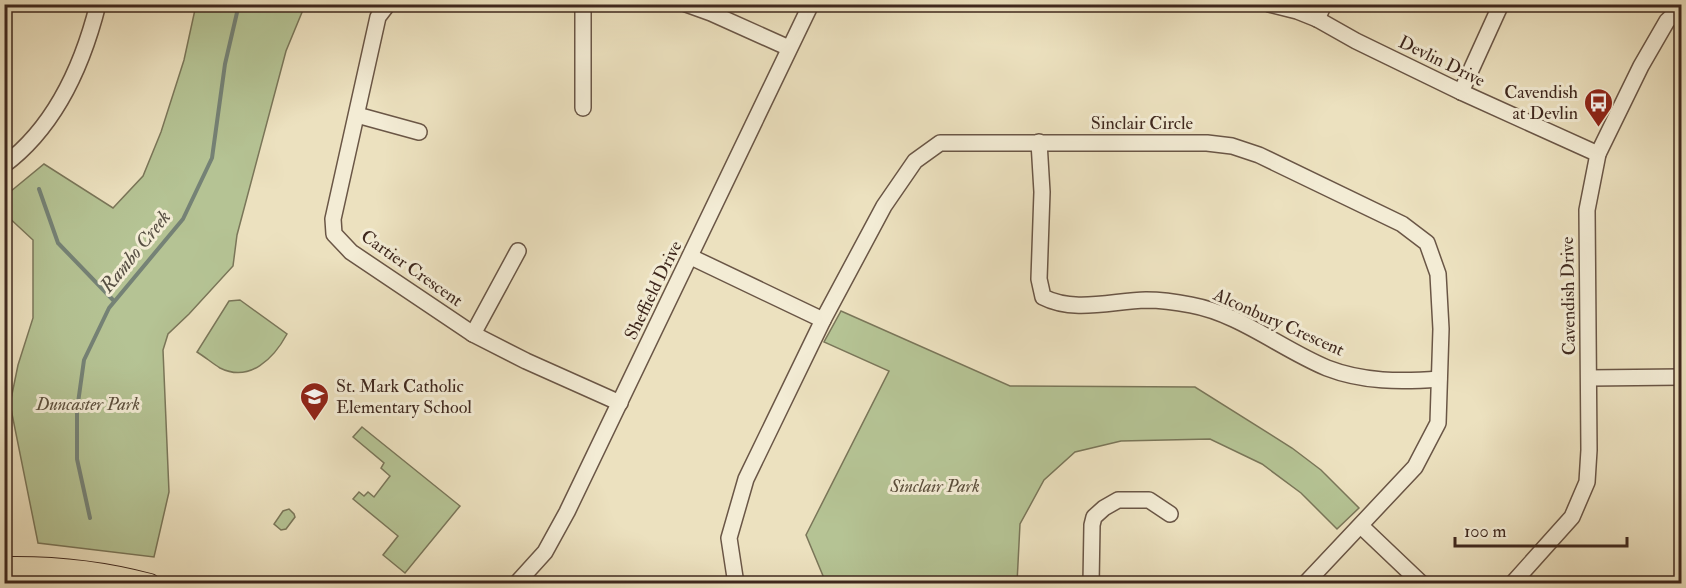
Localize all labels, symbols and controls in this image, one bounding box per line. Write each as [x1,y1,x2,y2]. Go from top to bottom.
street label: Devlin Drive [1395,31,1489,92]
place label: Cavendish at Devlin [1504,81,1579,125]
bus stop icon: Cavendish at Devlin [1583,86,1615,128]
street label: Sinclair Circle [1091,112,1194,135]
water label: Rambo Creek [94,205,176,298]
street label: Cartier Crescent [356,225,467,312]
street label: Sheffield Drive [620,236,688,344]
street label: Cavendish Drive [1556,236,1581,356]
street label: Alconbury Crescent [1209,283,1348,362]
place label: St. Mark Catholic Elementary School [336,375,472,419]
school or university icon: St. Mark Catholic Elementary School [299,380,331,422]
park label: Duncaster Park [35,393,140,416]
park label: Sinclair Park [889,475,980,498]
scale bar [1455,510,1628,548]
text: 100 m [1464,520,1507,543]

